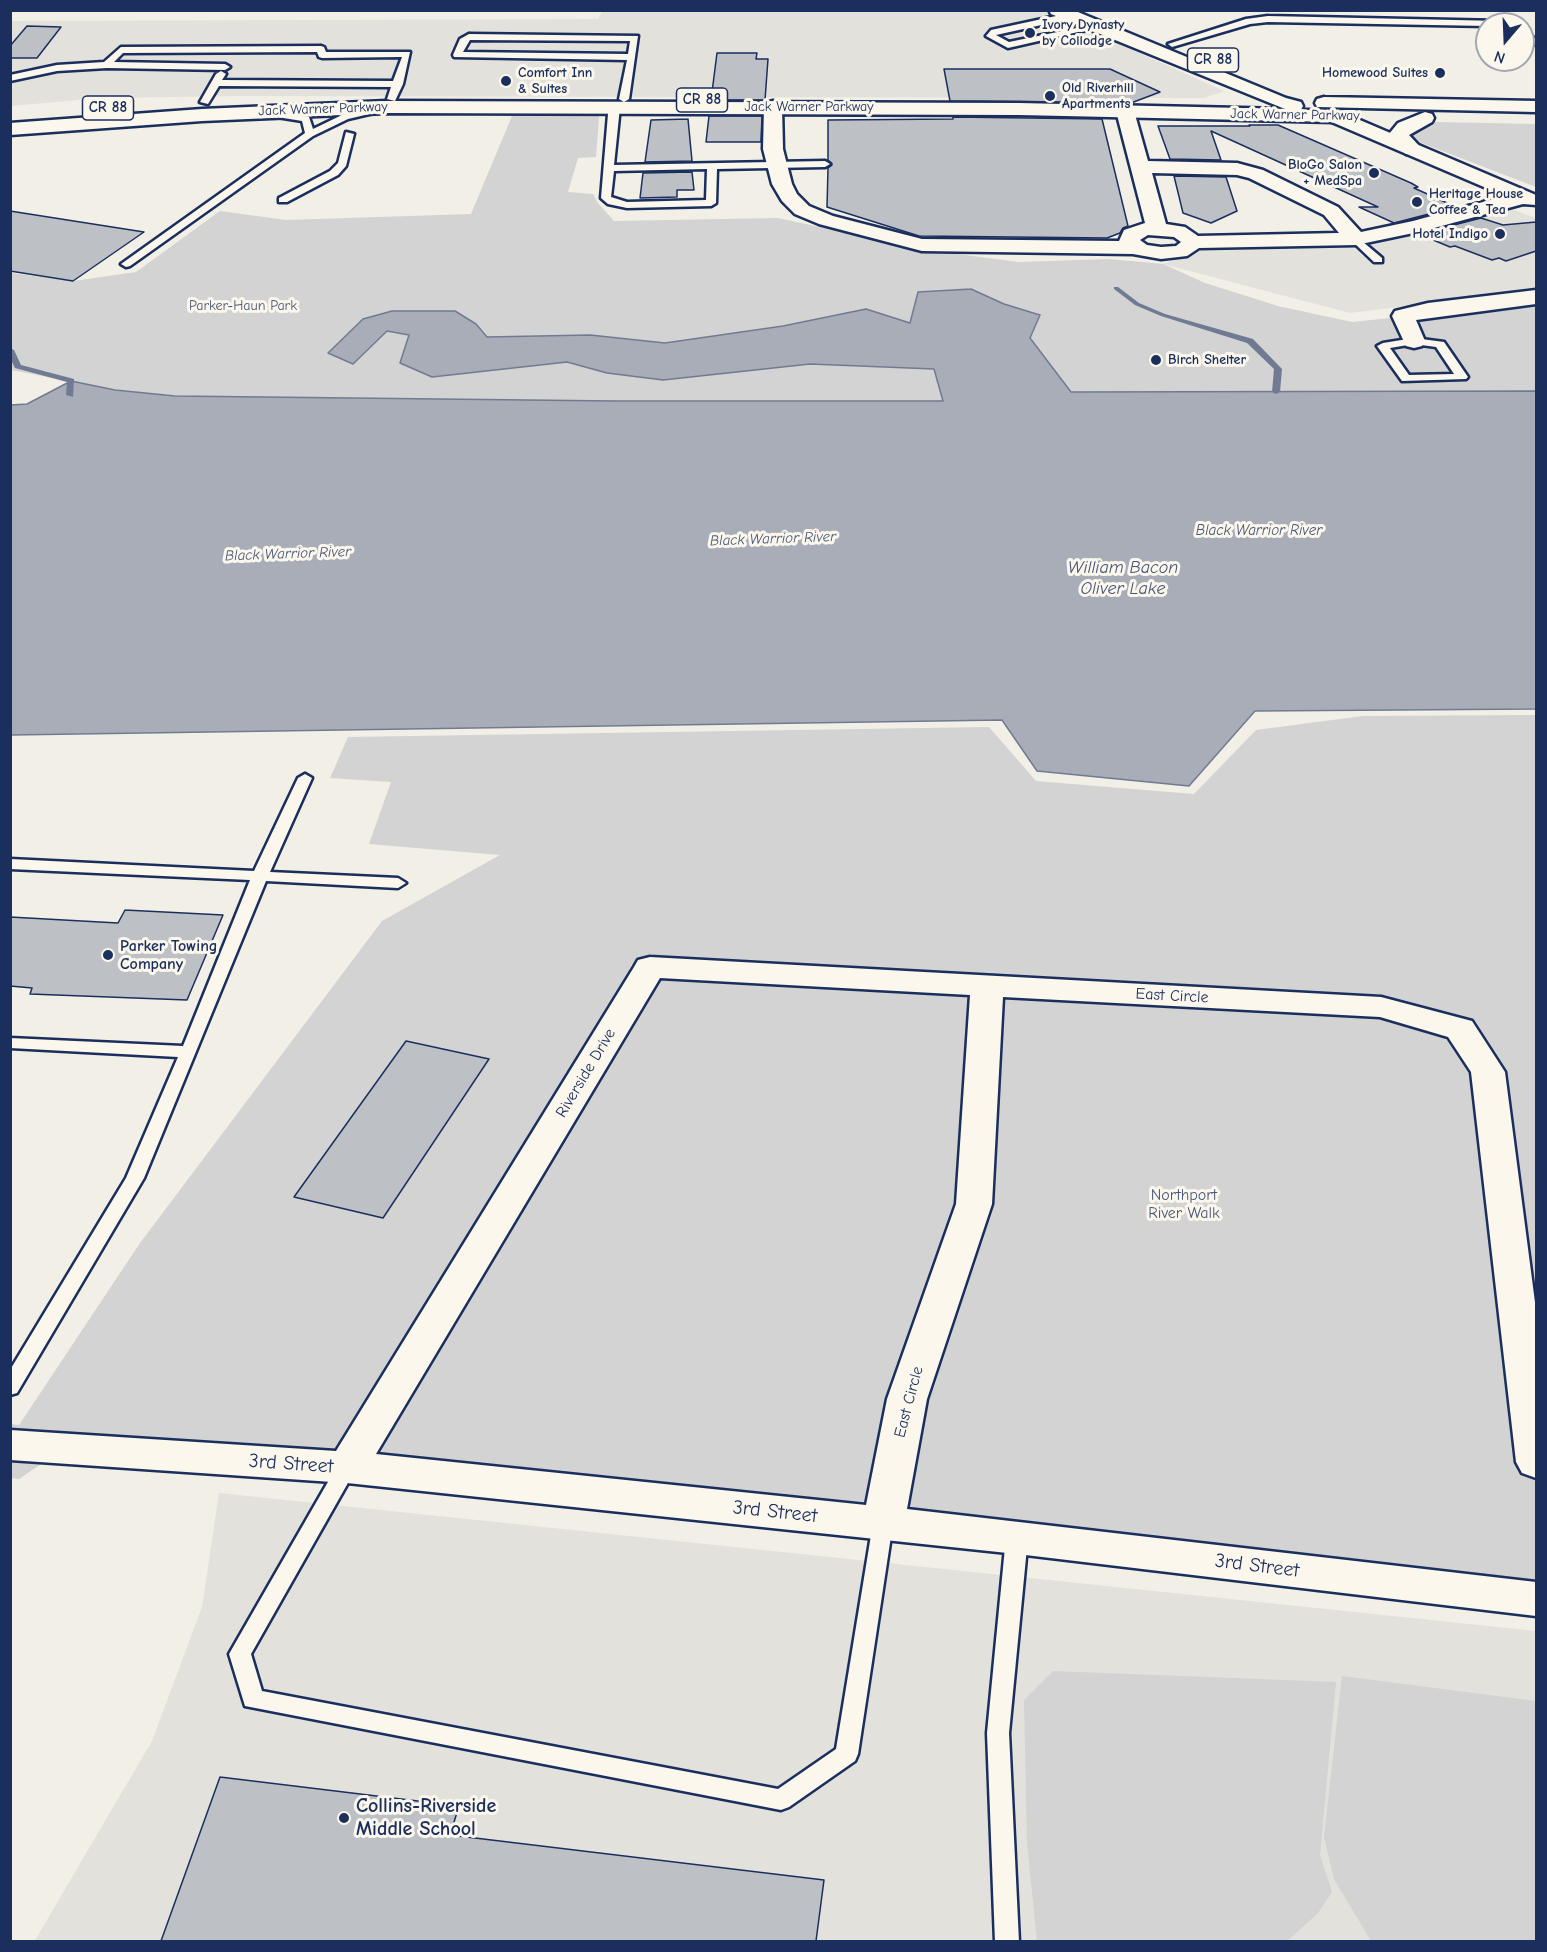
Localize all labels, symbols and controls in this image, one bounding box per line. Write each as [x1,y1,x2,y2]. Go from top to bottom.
north arrow [1475,12,1535,72]
place label: Ivory Dynasty by Collodge [1042,17,1124,50]
marker: Ivory Dynasty by Collodge [1023,26,1037,40]
text: N [1492,47,1508,67]
road number: CR 88 [1188,48,1238,72]
place label: Comfort Inn & Suites [518,65,592,98]
place label: Homewood Suites [1322,65,1428,81]
marker: Homewood Suites [1433,66,1447,80]
marker: Comfort Inn & Suites [499,74,513,88]
place label: Old Riverhill Apartments [1062,80,1134,112]
road number: CR 88 [676,88,728,112]
marker: Old Riverhill Apartments [1043,89,1057,103]
road number: CR 88 [82,96,134,120]
street label: Jack Warner Parkway [258,98,388,120]
street label: Jack Warner Parkway [744,99,874,115]
street label: Jack Warner Parkway [1230,105,1360,125]
place label: BloGo Salon + MedSpa [1288,157,1362,190]
marker: BloGo Salon + MedSpa [1367,166,1381,180]
place label: Heritage House Coffee & Tea [1429,186,1523,219]
marker: Heritage House Coffee & Tea [1410,195,1424,209]
place label: Hotel Indigo [1413,226,1488,242]
marker: Hotel Indigo [1493,227,1507,241]
park label: Parker-Haun Park [189,298,297,314]
place label: Birch Shelter [1168,352,1246,368]
marker: Birch Shelter [1149,353,1163,367]
water label: Black Warrior River [1196,522,1322,540]
water label: Black Warrior River [710,528,836,550]
water label: Black Warrior River [225,543,351,565]
water label: William Bacon Oliver Lake [1068,557,1178,600]
place label: Parker Towing Company [120,936,218,974]
marker: Parker Towing Company [101,948,115,962]
street label: East Circle [1135,985,1209,1007]
street label: Riverside Drive [552,1025,620,1121]
park label: Northport River Walk [1148,1185,1220,1223]
street label: East Circle [890,1364,928,1440]
street label: 3rd Street [248,1449,334,1479]
street label: 3rd Street [732,1496,818,1528]
street label: 3rd Street [1213,1549,1301,1583]
place label: Collins-Riverside Middle School [356,1794,496,1841]
marker: Collins-Riverside Middle School [337,1811,351,1825]

